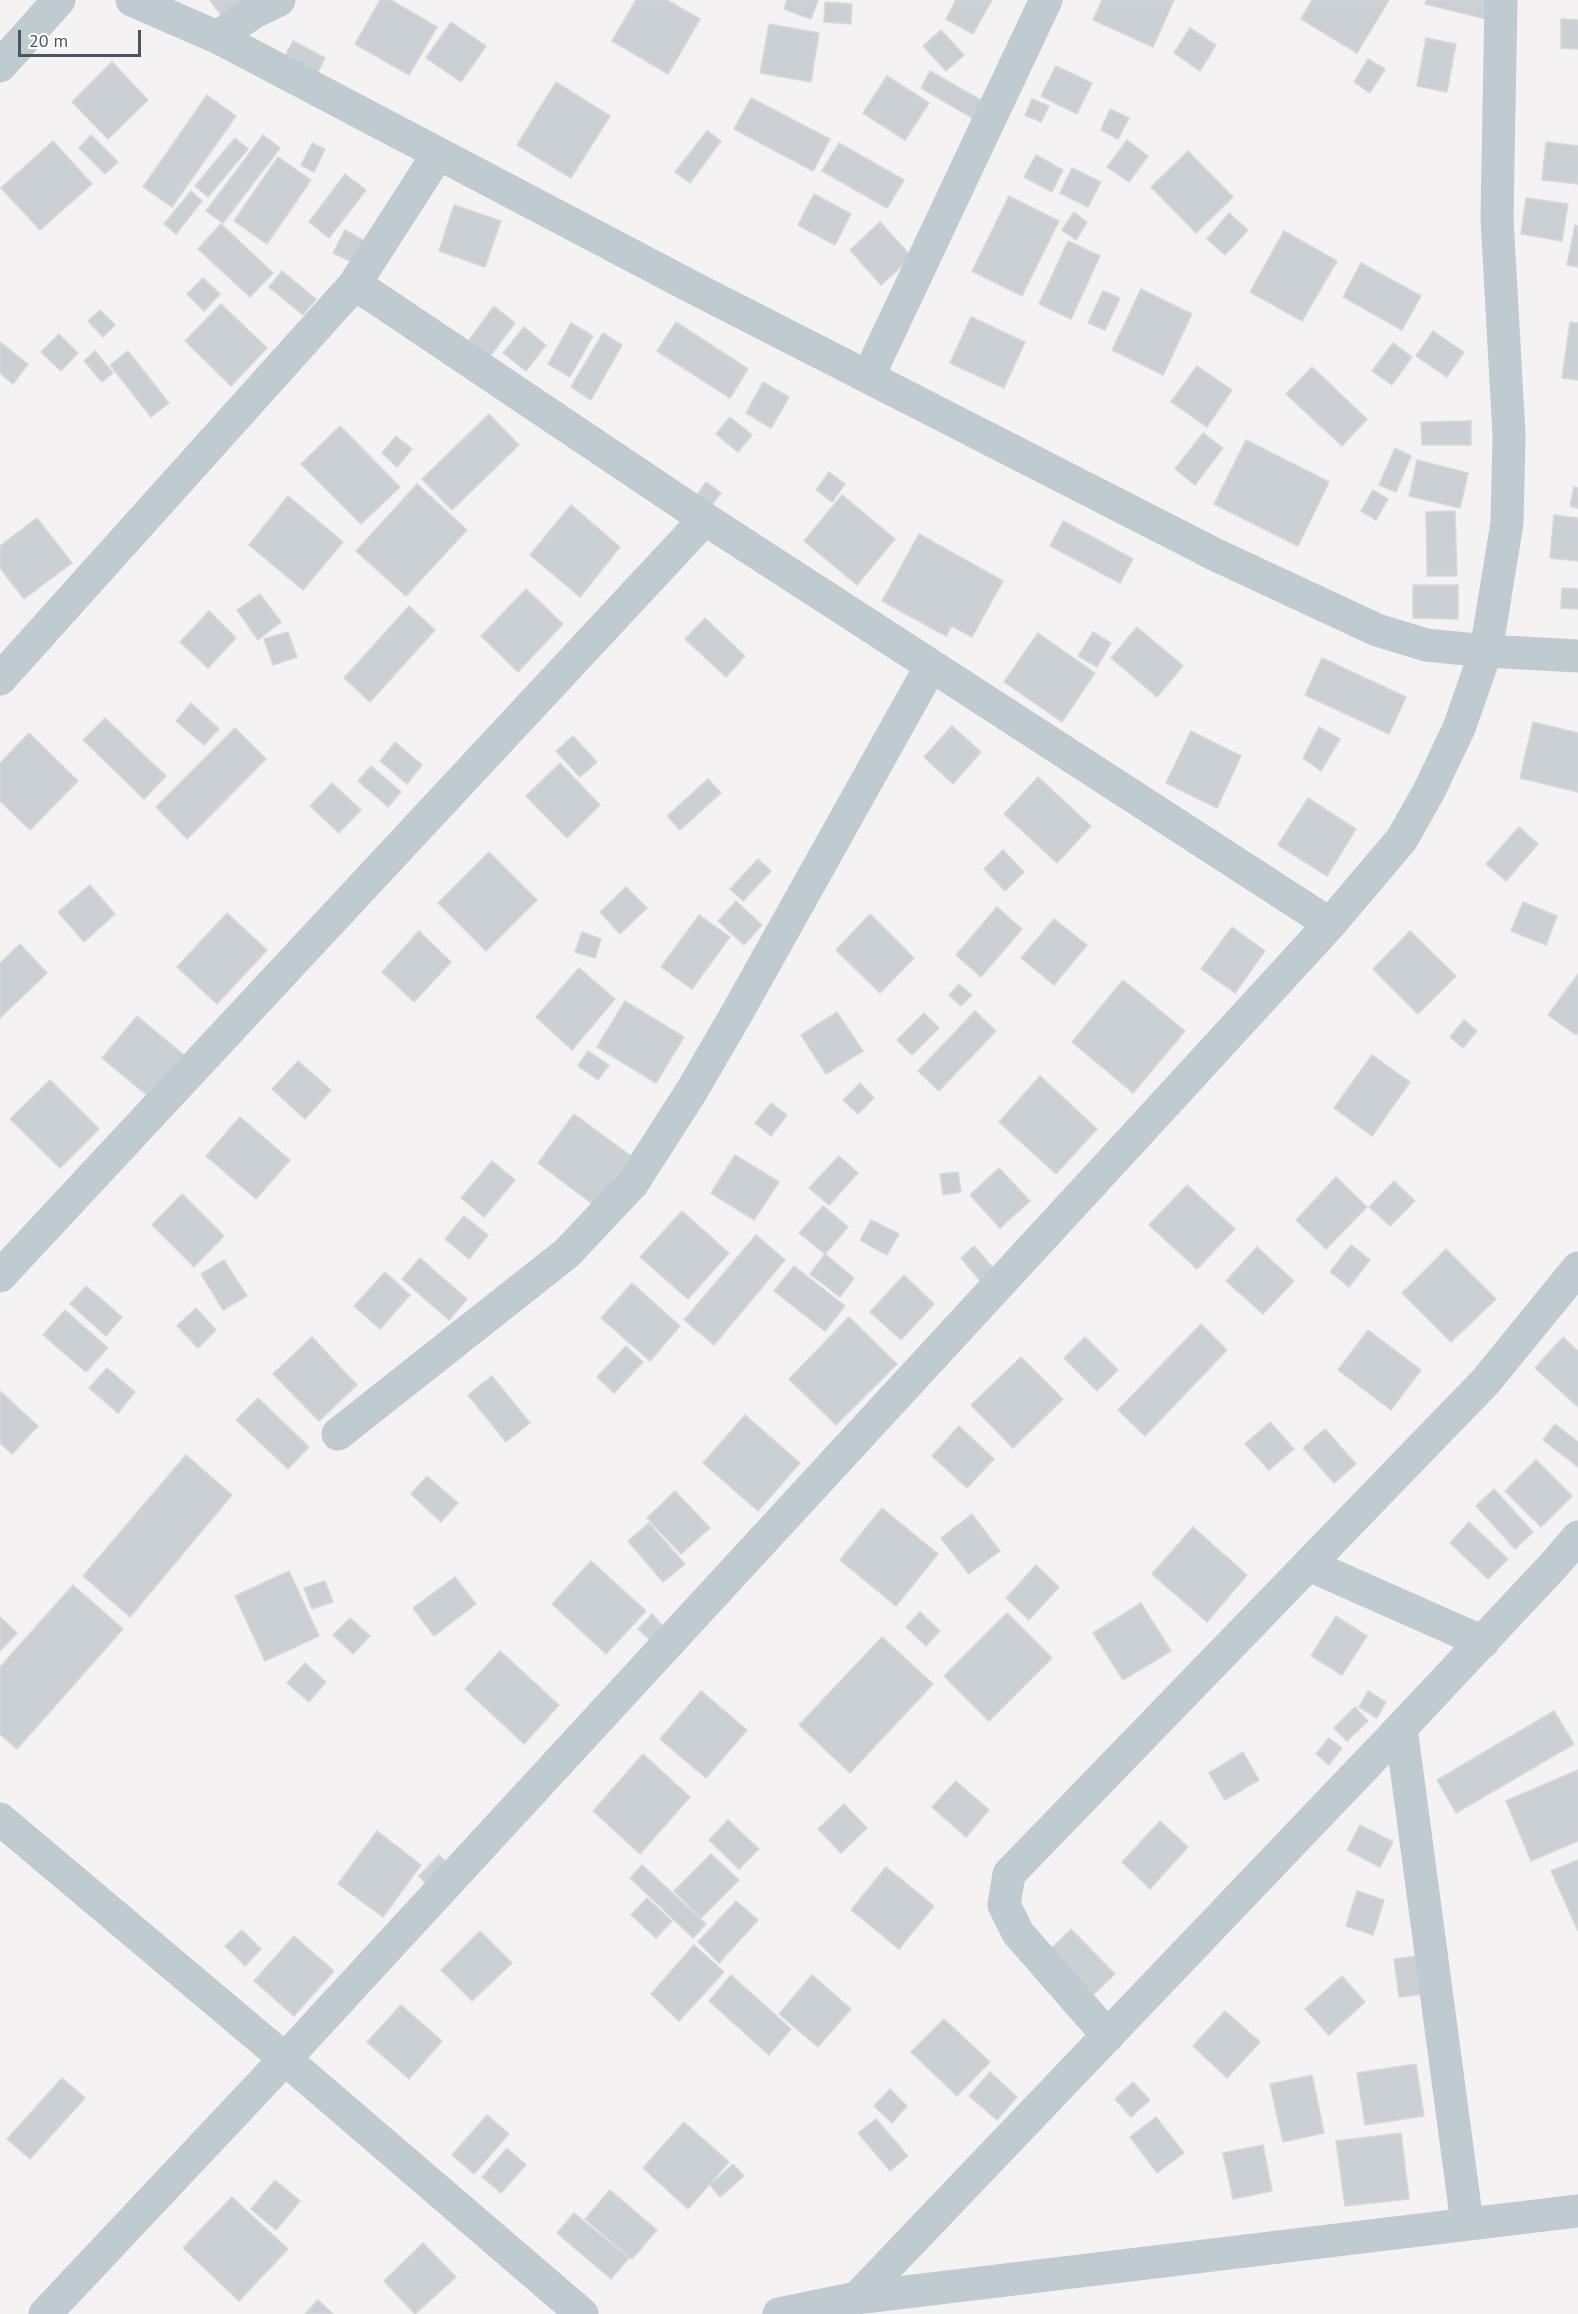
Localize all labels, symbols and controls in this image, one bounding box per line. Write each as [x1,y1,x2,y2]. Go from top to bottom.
scale bar [21,18,144,56]
text: 20 m [29,29,68,52]

